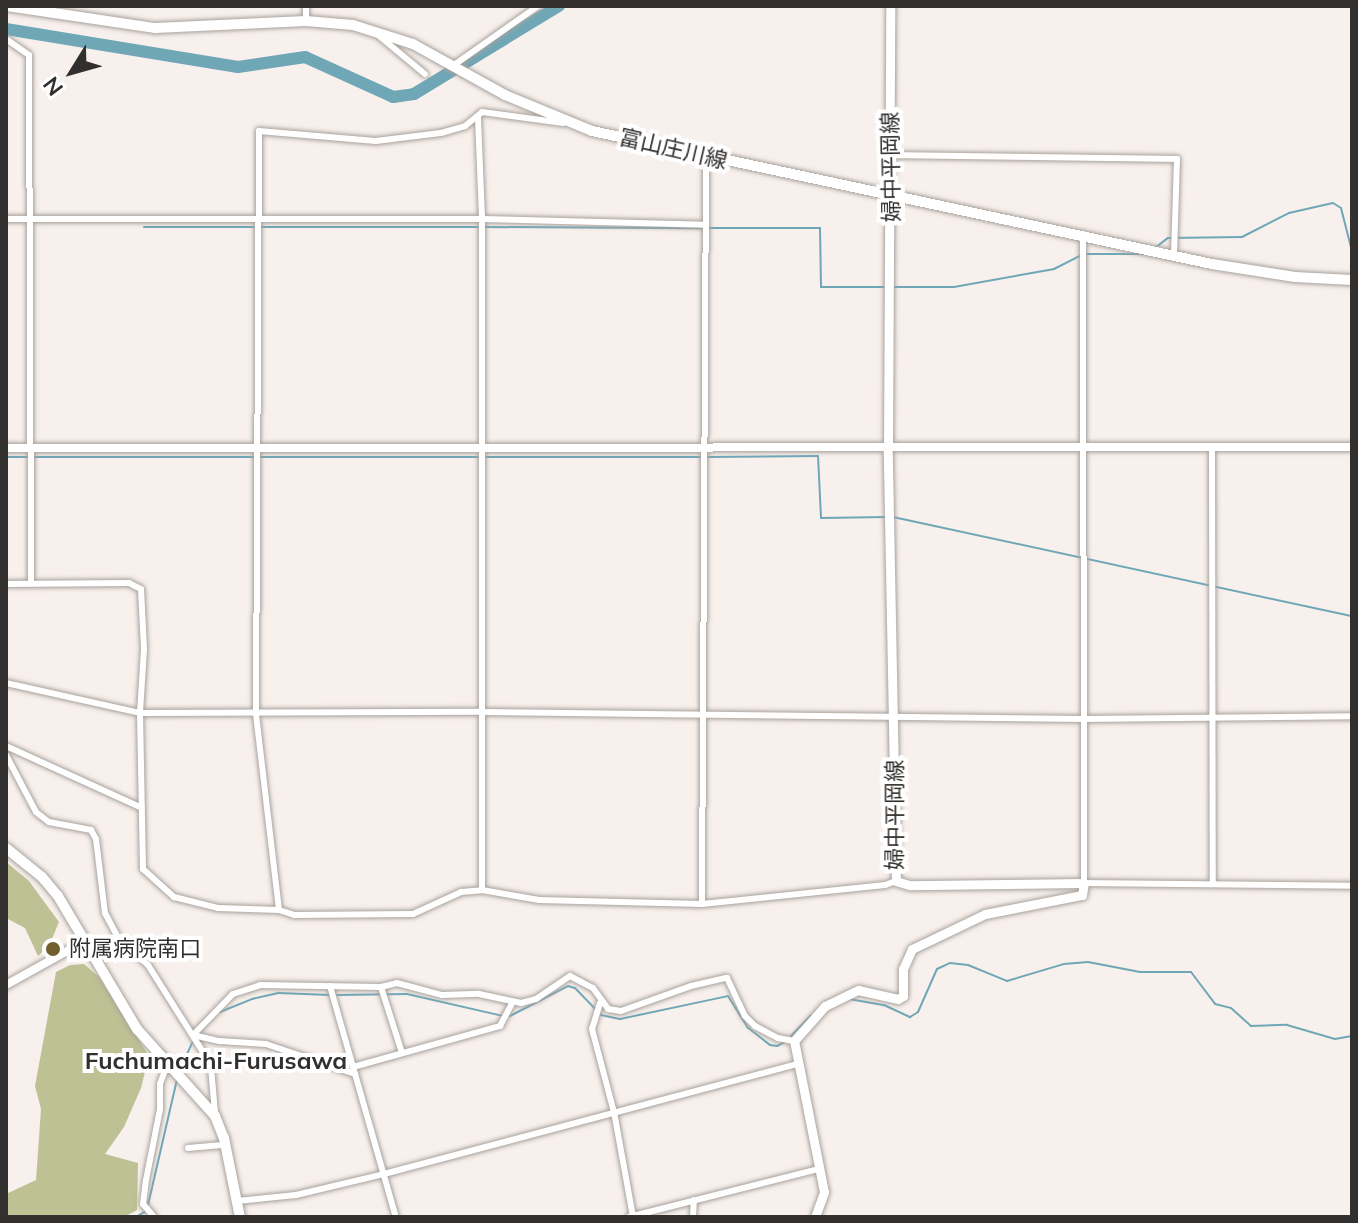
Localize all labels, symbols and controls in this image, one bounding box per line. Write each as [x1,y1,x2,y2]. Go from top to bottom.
north arrow [32,32,112,112]
text: N [37,71,69,102]
street label: 婦中平岡線 [877,112,905,222]
street label: 富山庄川線 [616,124,730,174]
street label: 婦中平岡線 [882,760,908,870]
place label: 附属病院南口 [69,936,201,962]
marker: 附属病院南口 [44,940,62,958]
district label: Fuchumachi-Furusawa [85,1047,347,1075]

